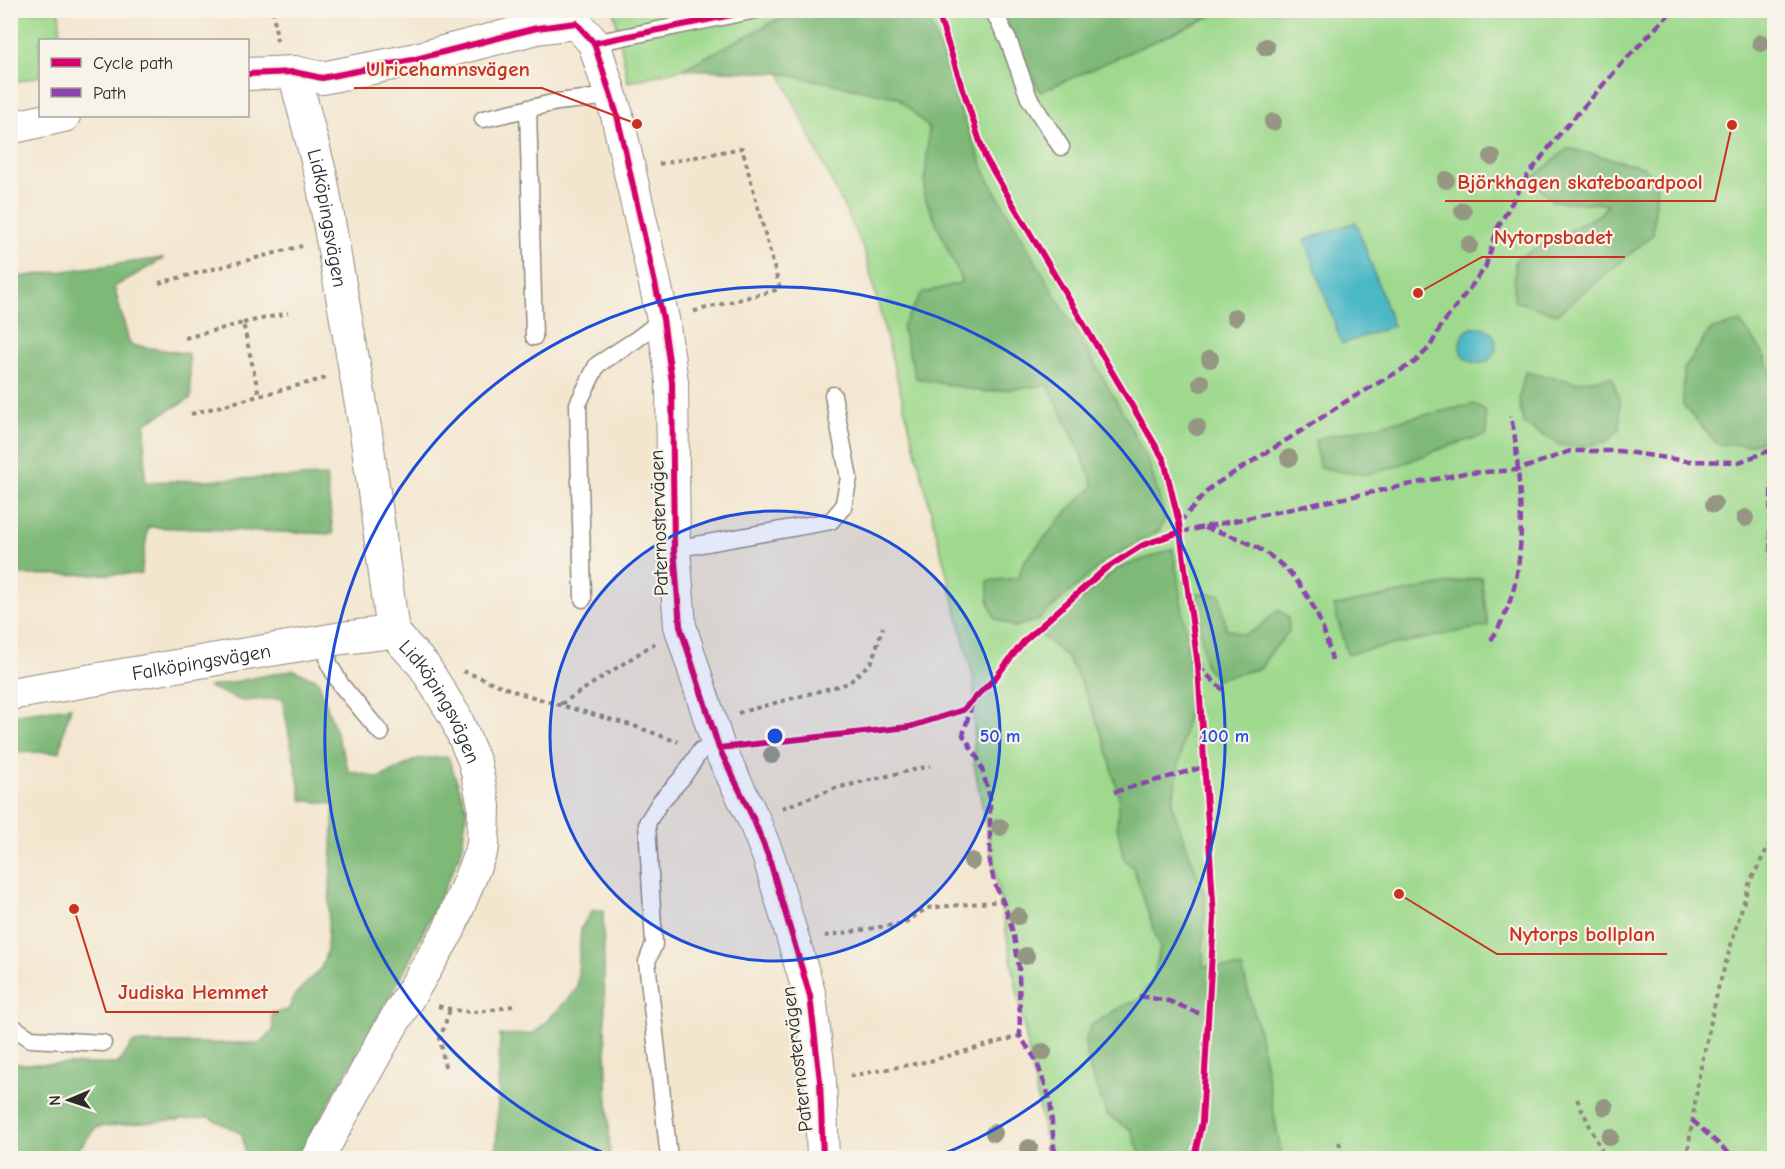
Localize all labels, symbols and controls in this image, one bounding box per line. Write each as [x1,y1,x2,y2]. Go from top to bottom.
legend [39,39,249,117]
callout: Ulricehamnsvägen [354,49,542,88]
text: Cycle path [93,53,173,74]
text: Ulricehamnsvägen [366,57,530,81]
text: Path [93,83,126,104]
street label: Lidköpingsvägen [303,146,352,289]
callout: Björkhagen skateboardpool [1445,162,1715,201]
text: Björkhagen skateboardpool [1457,170,1703,194]
callout: Nytorpsbadet [1482,218,1625,257]
text: Nytorpsbadet [1494,225,1613,249]
street label: Paternostervägen [645,449,673,597]
street label: Lidköpingsvägen [394,635,485,767]
street label: Falköpingsvägen [130,639,272,685]
centre of rings [765,726,785,746]
text: 50 m [980,726,1020,747]
text: 100 m [1201,726,1249,747]
callout: Nytorps bollplan [1497,915,1667,954]
text: Nytorps bollplan [1509,922,1655,946]
callout: Judiska Hemmet [106,973,279,1012]
text: Judiska Hemmet [118,980,269,1004]
street label: Paternostervägen [777,985,817,1133]
north arrow [39,1070,99,1130]
text: N [46,1095,64,1106]

